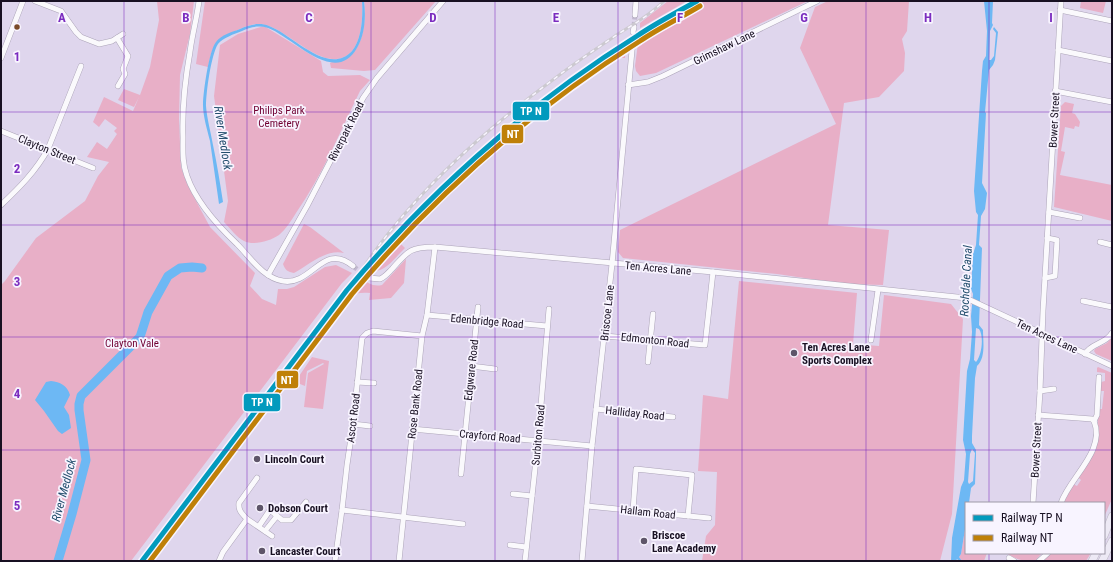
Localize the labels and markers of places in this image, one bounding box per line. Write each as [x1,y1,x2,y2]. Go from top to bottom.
unlabelled marker [12,22,22,32]
place label: Ten Acres Lane Sports Complex [802,341,872,367]
marker: Ten Acres Lane Sports Complex [789,348,799,358]
place label: Lincoln Court [265,453,325,466]
marker: Lincoln Court [252,454,262,464]
place label: Dobson Court [268,502,329,515]
marker: Dobson Court [255,503,265,513]
place label: Briscoe Lane Academy [652,529,716,555]
marker: Briscoe Lane Academy [639,536,649,546]
place label: Lancaster Court [270,545,341,558]
marker: Lancaster Court [257,546,267,556]

